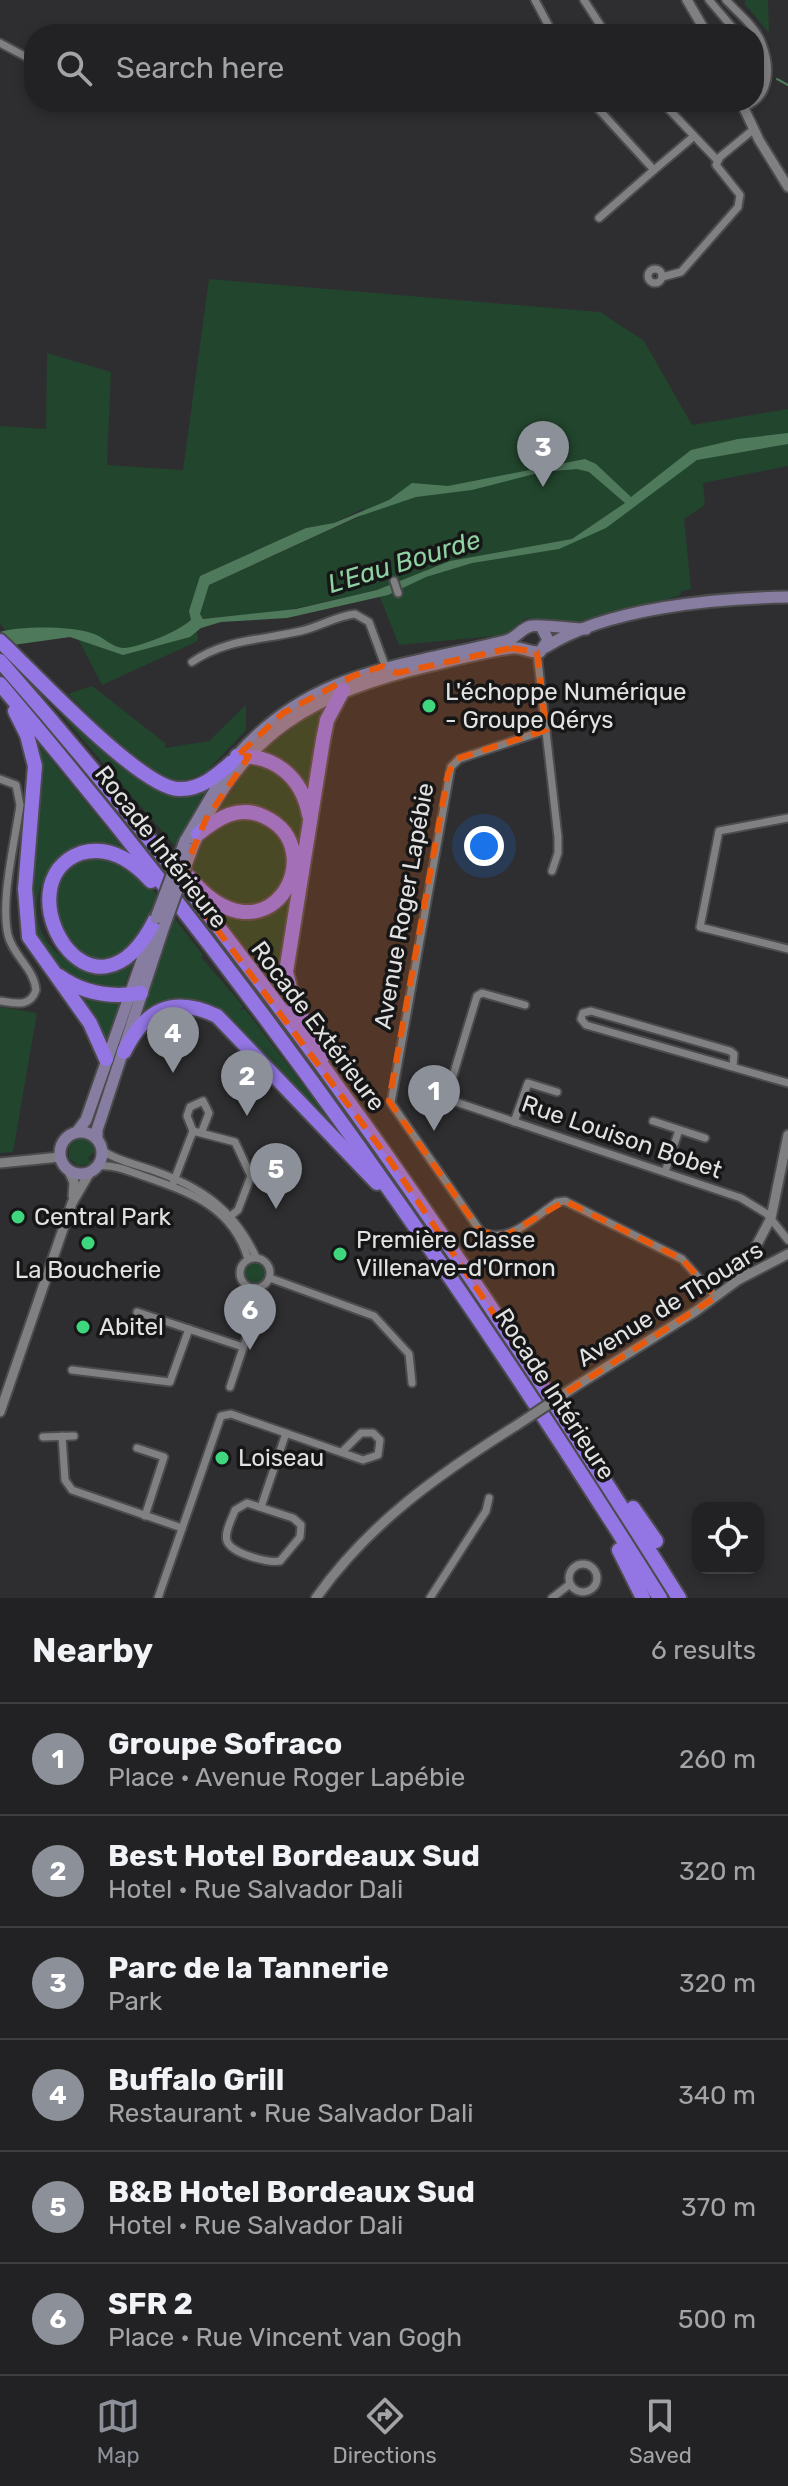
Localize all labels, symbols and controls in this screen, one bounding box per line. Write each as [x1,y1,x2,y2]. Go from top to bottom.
search box [24,24,764,112]
icon: search [52,46,96,90]
text: Search here [116,50,284,86]
pin: 3 [517,421,569,487]
water label: L'Eau Bourde [324,524,485,600]
place label: L'échoppe Numérique - Groupe Qérys [445,678,687,734]
marker: L'échoppe Numérique - Groupe Qérys [420,697,438,715]
street label: Rocade Intérieure [89,760,233,934]
street label: Avenue Roger Lapébie [369,781,439,1031]
your location [464,826,504,866]
street label: Rocade Extérieure [245,936,391,1116]
pin: 4 [147,1007,199,1073]
pin: 2 [221,1050,273,1116]
pin: 1 [408,1065,460,1131]
street label: Rue Louison Bobet [518,1090,726,1184]
pin: 5 [250,1143,302,1209]
place label: Central Park [34,1203,172,1231]
marker: Central Park [9,1208,27,1226]
place label: Première Classe Villenave-d'Ornon [356,1226,556,1282]
marker: La Boucherie [79,1234,97,1252]
street label: Avenue de Thouars [572,1235,768,1373]
marker: Première Classe Villenave-d'Ornon [331,1245,349,1263]
place label: La Boucherie [15,1256,161,1284]
pin: 6 [224,1284,276,1350]
street label: Rocade Intérieure [489,1303,621,1485]
place label: Abitel [99,1313,164,1341]
marker: Abitel [74,1318,92,1336]
place label: Loiseau [238,1444,324,1472]
marker: Loiseau [213,1449,231,1467]
map controls [692,1502,764,1574]
button: locate [692,1502,764,1574]
text: Nearby [32,1630,153,1671]
text: 6 results [651,1635,756,1666]
text: Groupe Sofraco [108,1726,342,1762]
text: 1 [52,1744,64,1775]
text: 260 m [679,1744,756,1775]
text: Place · Avenue Roger Lapébie [108,1762,465,1793]
text: Best Hotel Bordeaux Sud [108,1838,480,1874]
text: 2 [50,1856,66,1887]
text: 320 m [679,1856,756,1887]
text: Hotel · Rue Salvador Dali [108,1874,403,1905]
text: Parc de la Tannerie [108,1950,389,1986]
text: 3 [49,1968,67,1999]
text: 320 m [679,1968,756,1999]
text: Park [108,1986,162,2017]
text: Buffalo Grill [108,2062,284,2098]
text: 4 [49,2080,67,2111]
text: 340 m [678,2080,756,2111]
text: Restaurant · Rue Salvador Dali [108,2098,474,2129]
text: B&B Hotel Bordeaux Sud [108,2174,475,2210]
text: 5 [50,2192,66,2223]
text: 370 m [681,2192,756,2223]
text: Hotel · Rue Salvador Dali [108,2210,403,2241]
text: SFR 2 [108,2286,193,2322]
text: 6 [50,2304,66,2335]
text: 500 m [678,2304,756,2335]
text: Place · Rue Vincent van Gogh [108,2322,462,2353]
tab: Map [96,2394,140,2469]
tab: Directions [332,2394,437,2469]
tab: Saved [629,2394,692,2469]

